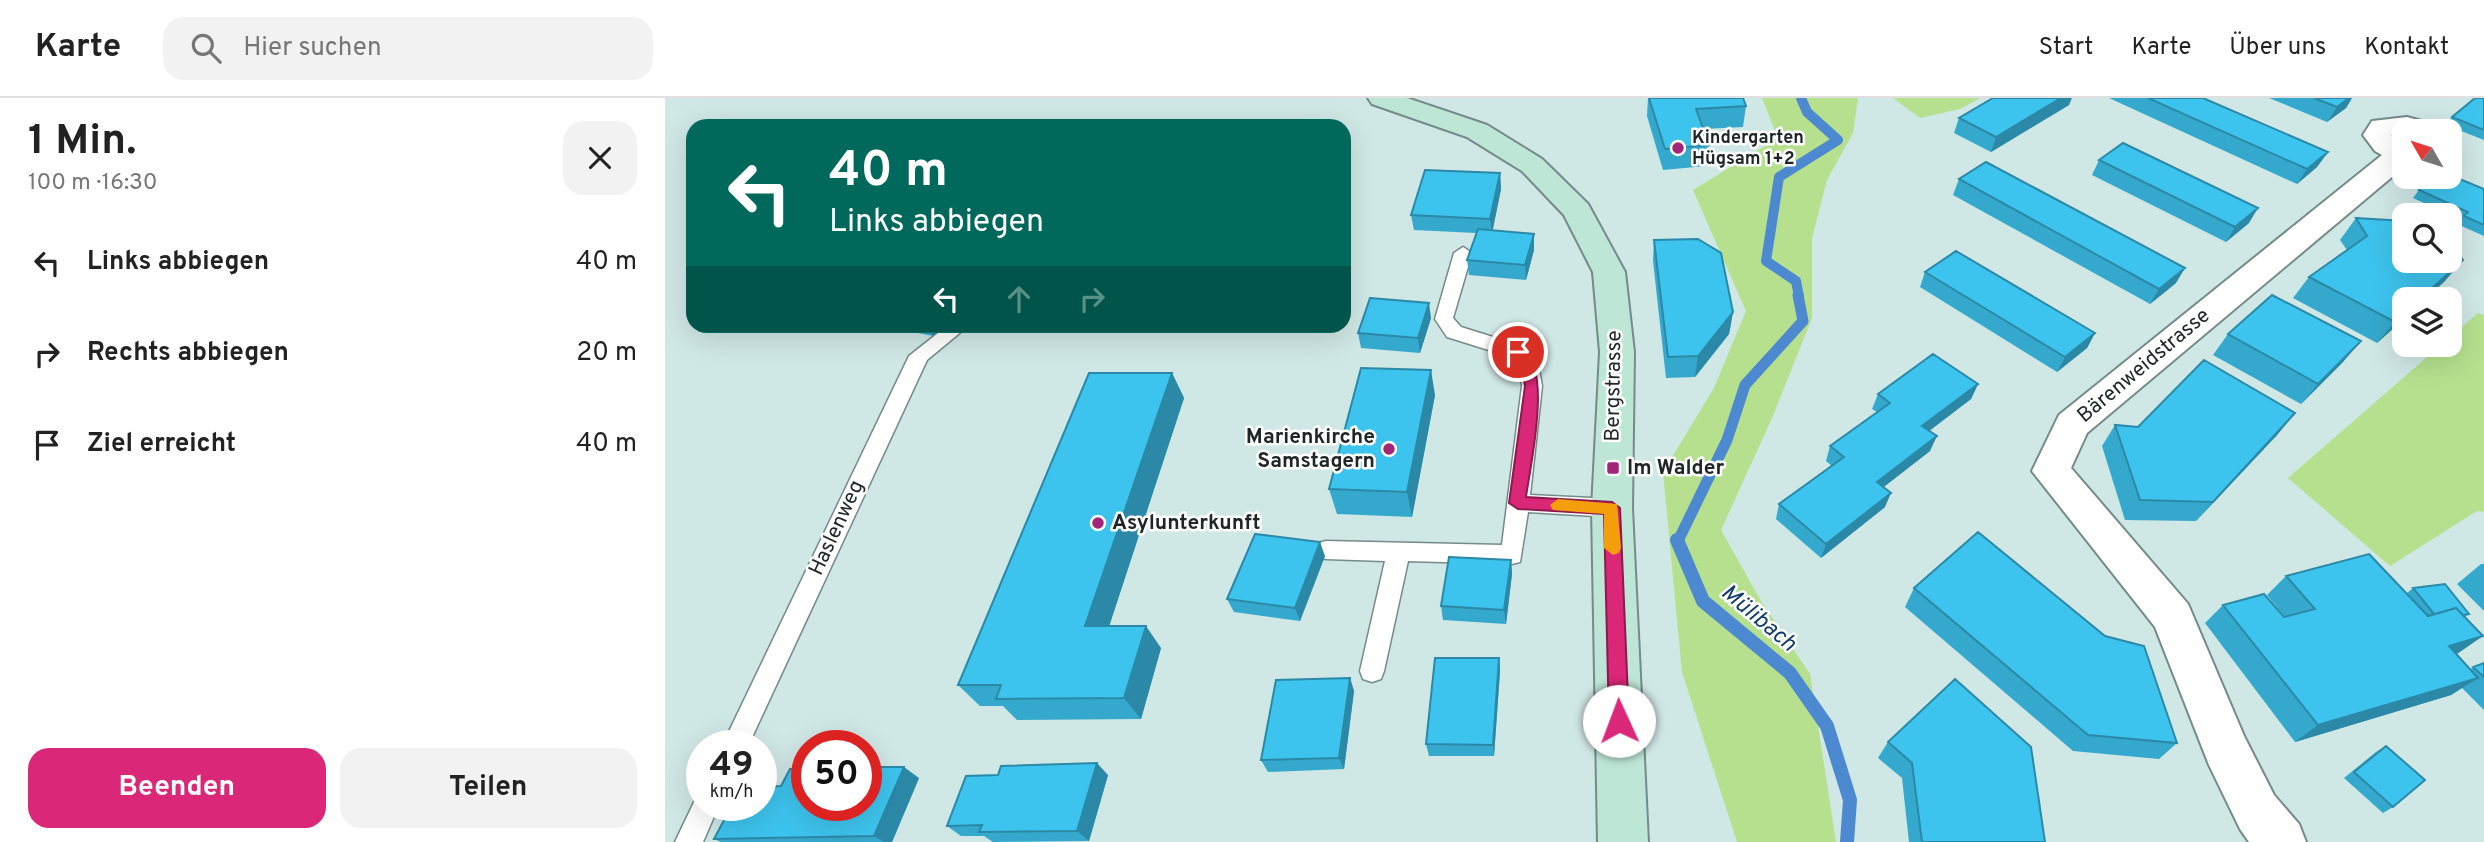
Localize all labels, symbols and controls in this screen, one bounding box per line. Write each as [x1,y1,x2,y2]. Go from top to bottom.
search box [163,17,653,80]
text: Karte [35,27,121,69]
icon: search [187,29,225,67]
text: Hier suchen [243,32,382,65]
text: Start [2039,33,2093,63]
text: Karte [2131,33,2191,63]
text: Über uns [2229,33,2326,63]
text: Kontakt [2364,33,2449,63]
text: 1 Min. [28,116,137,169]
north arrow [2392,119,2462,189]
map controls [2392,119,2462,357]
button: close [563,121,637,195]
place label: Kindergarten Hügsam 1+2 [1692,127,1804,171]
marker: Kindergarten Hügsam 1+2 [1670,140,1686,156]
text: 40 m [829,142,948,204]
icon: left [714,147,805,238]
text: 100 m · 16:30 [28,169,158,198]
text: Links abbiegen [829,203,1044,243]
button: search [2392,203,2462,273]
icon: left [28,244,66,282]
text: Links abbiegen [87,246,269,279]
text: 40 m [576,246,637,279]
icon: left [927,280,965,318]
icon: ahead [1000,280,1038,318]
icon: right [1073,280,1111,318]
button: layers [2392,287,2462,357]
street label: Bärenweidstrasse [2072,303,2216,429]
pin [1488,322,1548,382]
street label: Bergstrasse [1600,330,1628,442]
icon: arrive [1499,333,1537,371]
icon: right [28,335,66,373]
text: Rechts abbiegen [87,337,289,370]
text: 20 m [576,337,637,370]
place label: Marienkirche Samstagern [1246,424,1375,475]
icon: arrive [28,426,66,464]
text: Ziel erreicht [87,428,236,461]
text: 40 m [576,428,637,461]
marker: Marienkirche Samstagern [1381,441,1397,457]
place label: Im Walder [1627,455,1724,482]
marker: Im Walder [1605,460,1621,476]
street label: Haslenweg [803,476,871,580]
place label: Asylunterkunft [1112,510,1261,537]
marker: Asylunterkunft [1090,515,1106,531]
water label: Mülibach [1714,579,1802,659]
position arrow [1582,684,1656,758]
speed limit sign: 50 [791,730,882,821]
text: 49 [709,744,754,788]
button: Beenden [28,748,326,828]
button: Teilen [340,748,637,828]
text: km/h [710,781,753,804]

